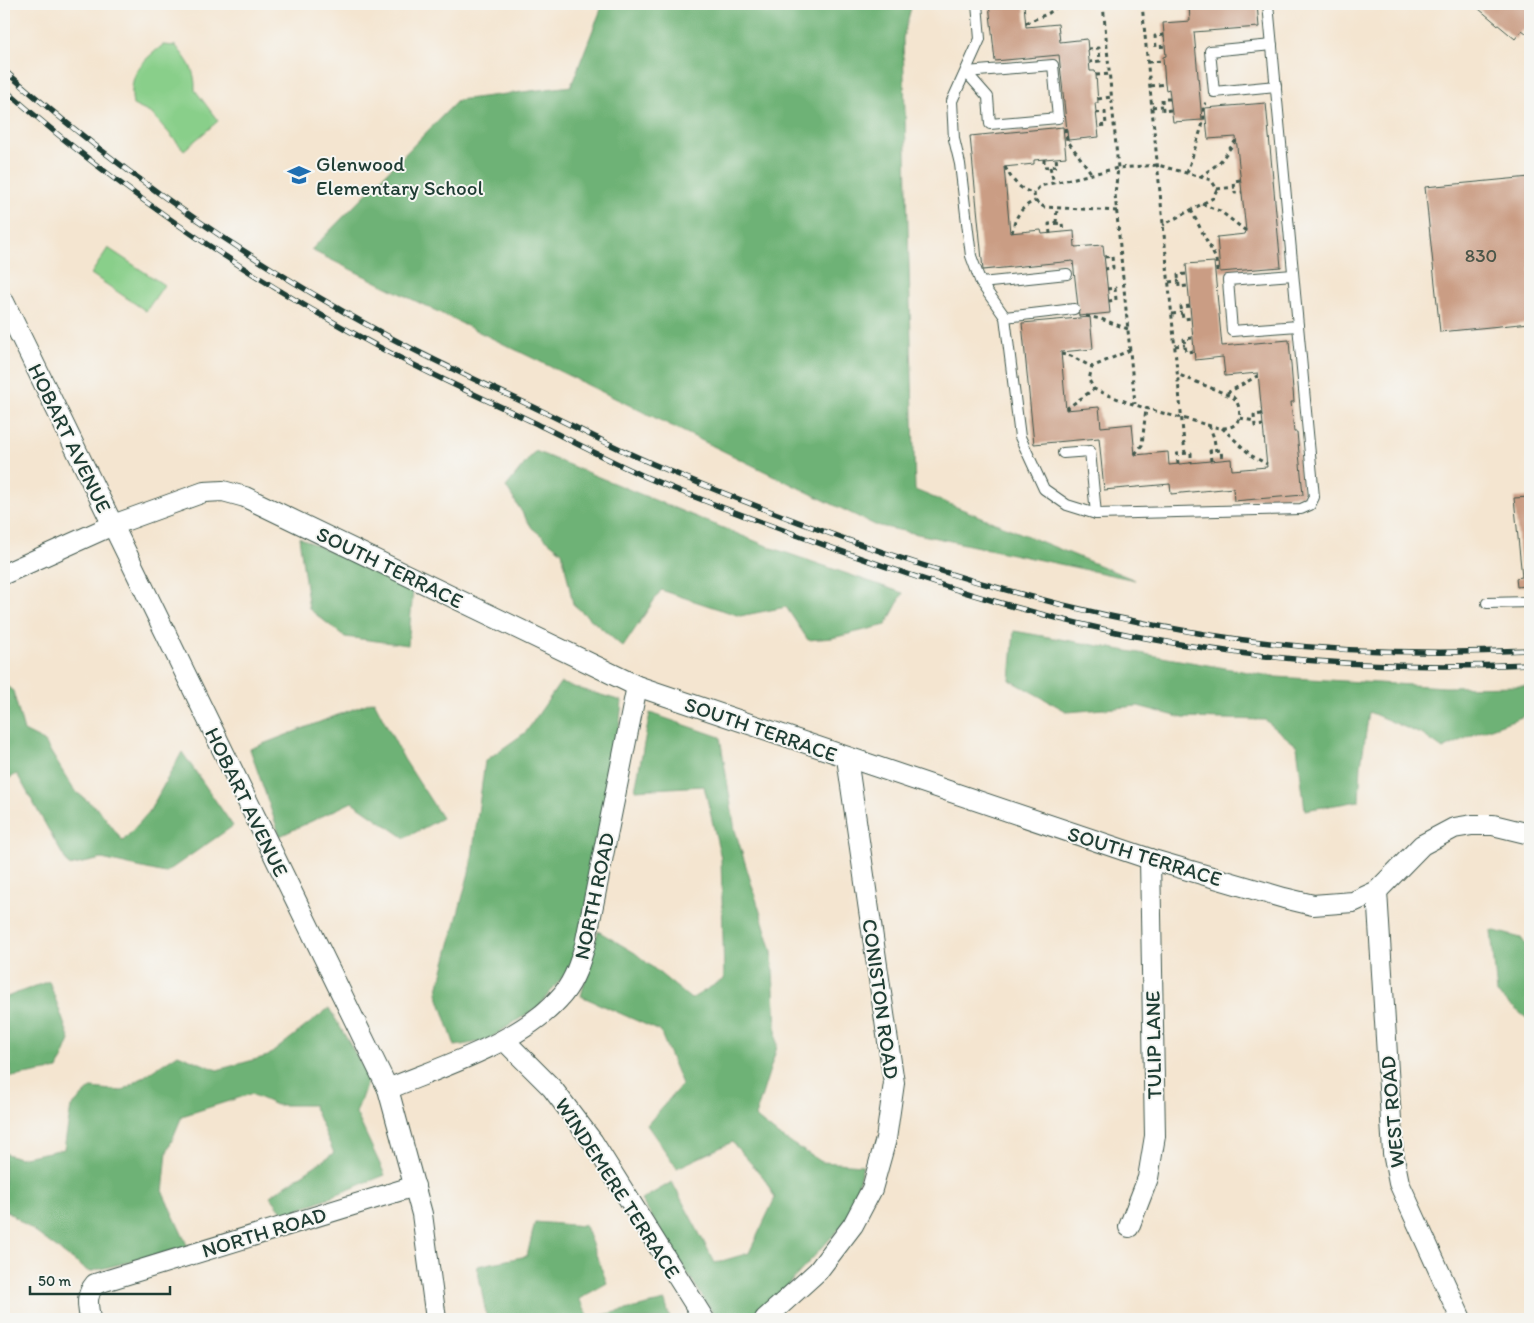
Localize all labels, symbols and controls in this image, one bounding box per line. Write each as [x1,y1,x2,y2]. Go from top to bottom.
place label: Glenwood Elementary School [316,151,484,200]
school or university icon: Glenwood Elementary School [286,162,312,188]
house number: 830 [1465,244,1497,267]
street label: HOBART AVENUE [23,359,117,517]
street label: SOUTH TERRACE [313,521,468,613]
street label: SOUTH TERRACE [681,691,841,767]
street label: HOBART AVENUE [200,723,294,881]
street label: SOUTH TERRACE [1065,821,1225,891]
street label: NORTH ROAD [568,830,620,962]
street label: CONISTON ROAD [857,917,905,1081]
street label: TULIP LANE [1140,990,1166,1100]
street label: WEST ROAD [1375,1055,1409,1169]
street label: WINDEMERE TERRACE [550,1093,686,1283]
street label: NORTH ROAD [199,1201,329,1263]
scale bar [30,1263,170,1295]
text: 50 m [38,1272,71,1290]

